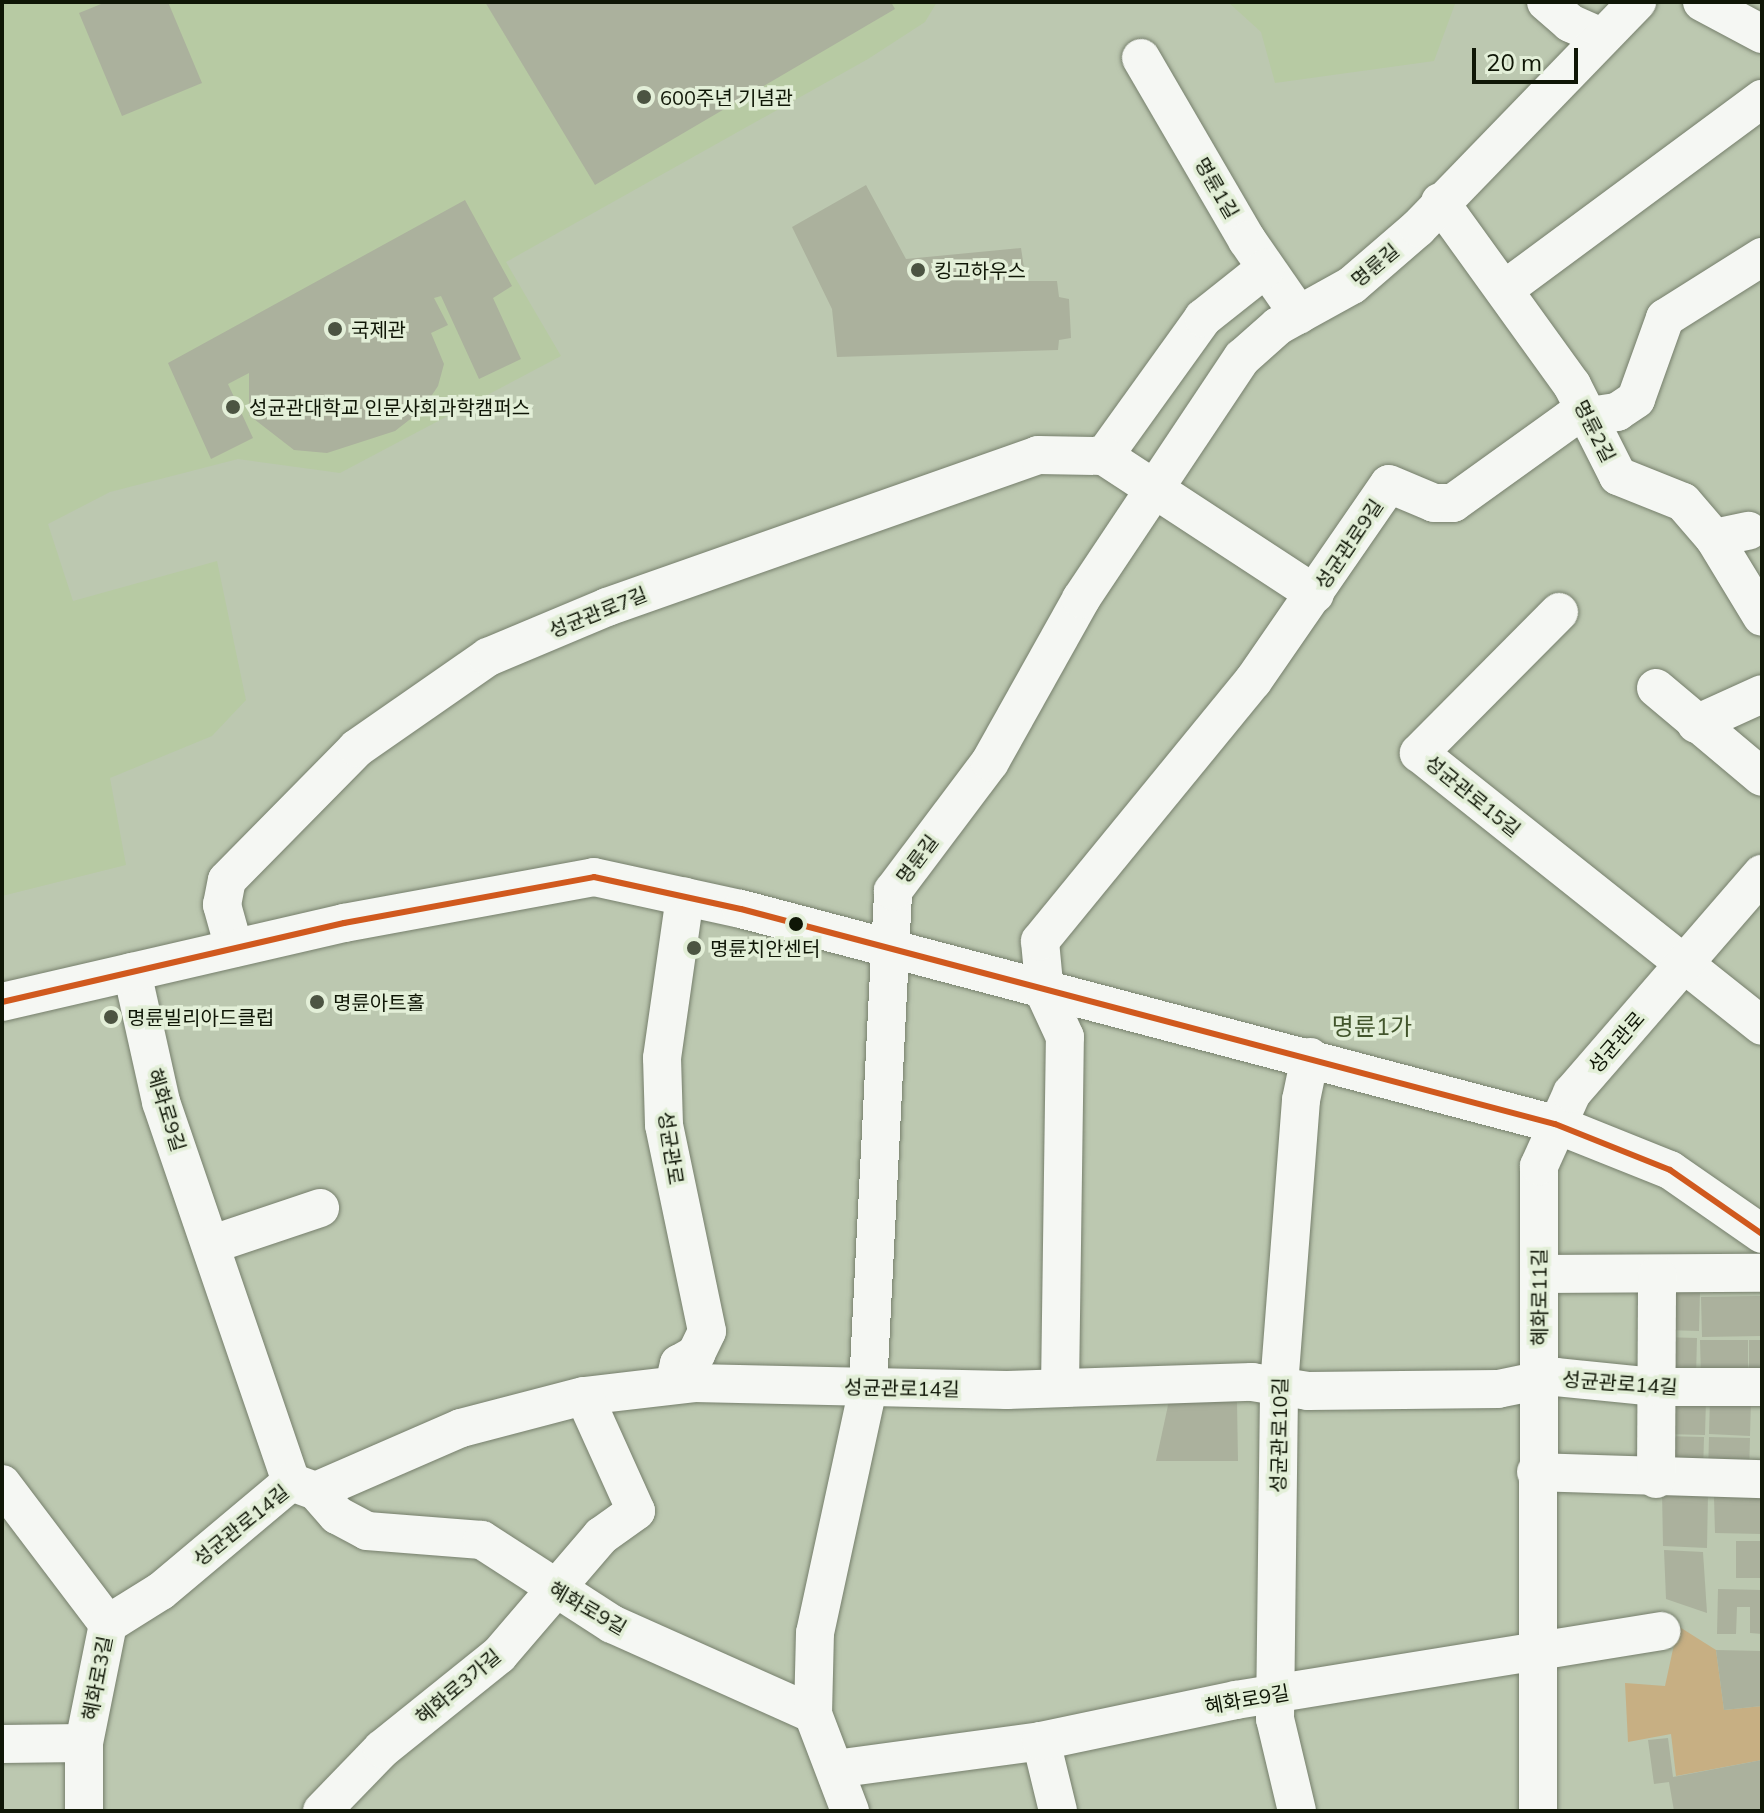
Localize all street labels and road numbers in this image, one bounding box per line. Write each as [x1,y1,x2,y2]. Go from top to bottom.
street label: 명륜1길 [1190,153,1244,223]
street label: 명륜길 [1346,238,1404,292]
street label: 명륜2길 [1569,396,1621,466]
street label: 성균관로9길 [1310,494,1388,594]
street label: 성균관로7길 [545,581,651,643]
street label: 성균관로15길 [1420,750,1526,842]
street label: 명륜길 [891,830,943,888]
street label: 성균관로 [1583,1006,1649,1078]
street label: 혜화로9길 [143,1066,191,1154]
street label: 성균관로 [653,1110,689,1186]
street label: 혜화로11길 [1527,1248,1551,1346]
street label: 성균관로14길 [1561,1367,1679,1399]
street label: 성균관로14길 [844,1375,960,1401]
street label: 성균관로10길 [1266,1377,1292,1493]
street label: 성균관로14길 [188,1479,294,1571]
street label: 혜화로9길 [545,1576,631,1640]
street label: 혜화로3길 [77,1634,117,1722]
street label: 혜화로3가길 [410,1643,506,1729]
street label: 혜화로9길 [1203,1680,1291,1718]

